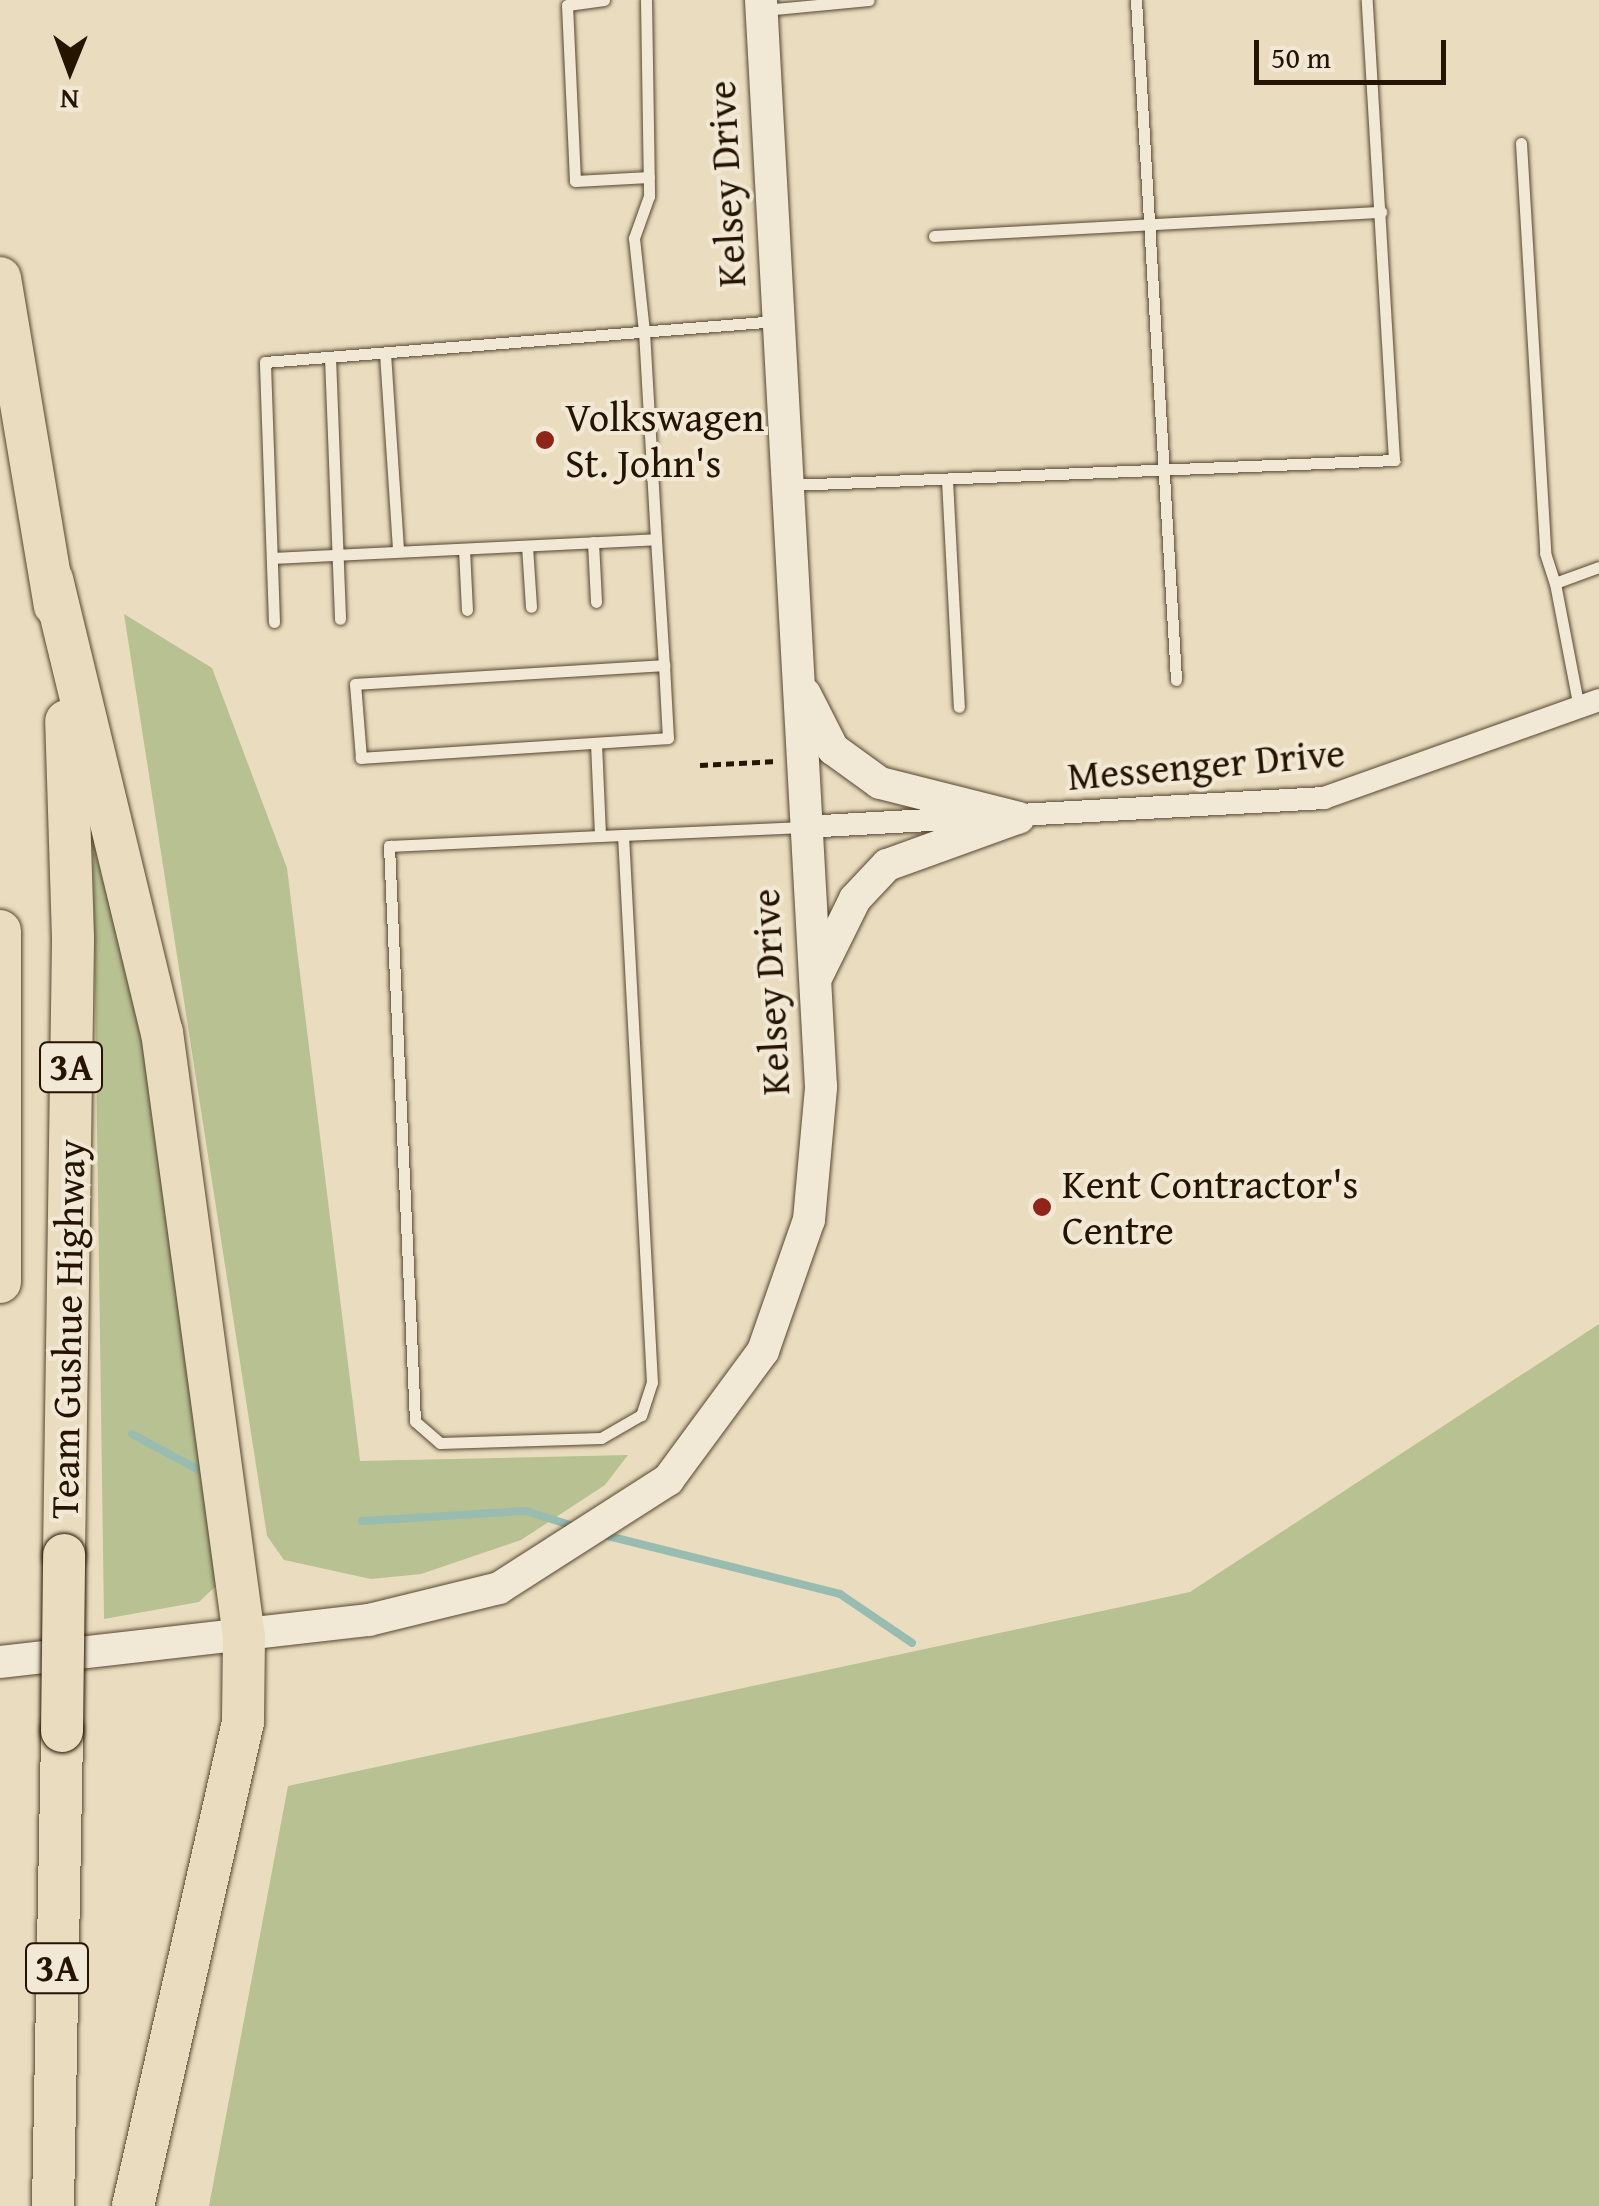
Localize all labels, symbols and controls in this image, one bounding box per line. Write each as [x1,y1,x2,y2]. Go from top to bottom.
north arrow [20,20,120,120]
scale bar [1259,20,1452,82]
text: 50 m [1271,35,1331,79]
street label: Kelsey Drive [697,79,755,289]
text: N [60,80,79,121]
place label: Volkswagen St. John's [565,393,764,487]
marker: Volkswagen St. John's [534,429,556,451]
street label: Messenger Drive [1065,728,1347,800]
street label: Kelsey Drive [741,887,799,1097]
road number: 3A [38,1034,104,1100]
street label: Team Gushue Highway [40,1139,94,1519]
place label: Kent Contractor's Centre [1062,1160,1358,1254]
marker: Kent Contractor's Centre [1031,1196,1053,1218]
road number: 3A [24,1935,90,2001]

